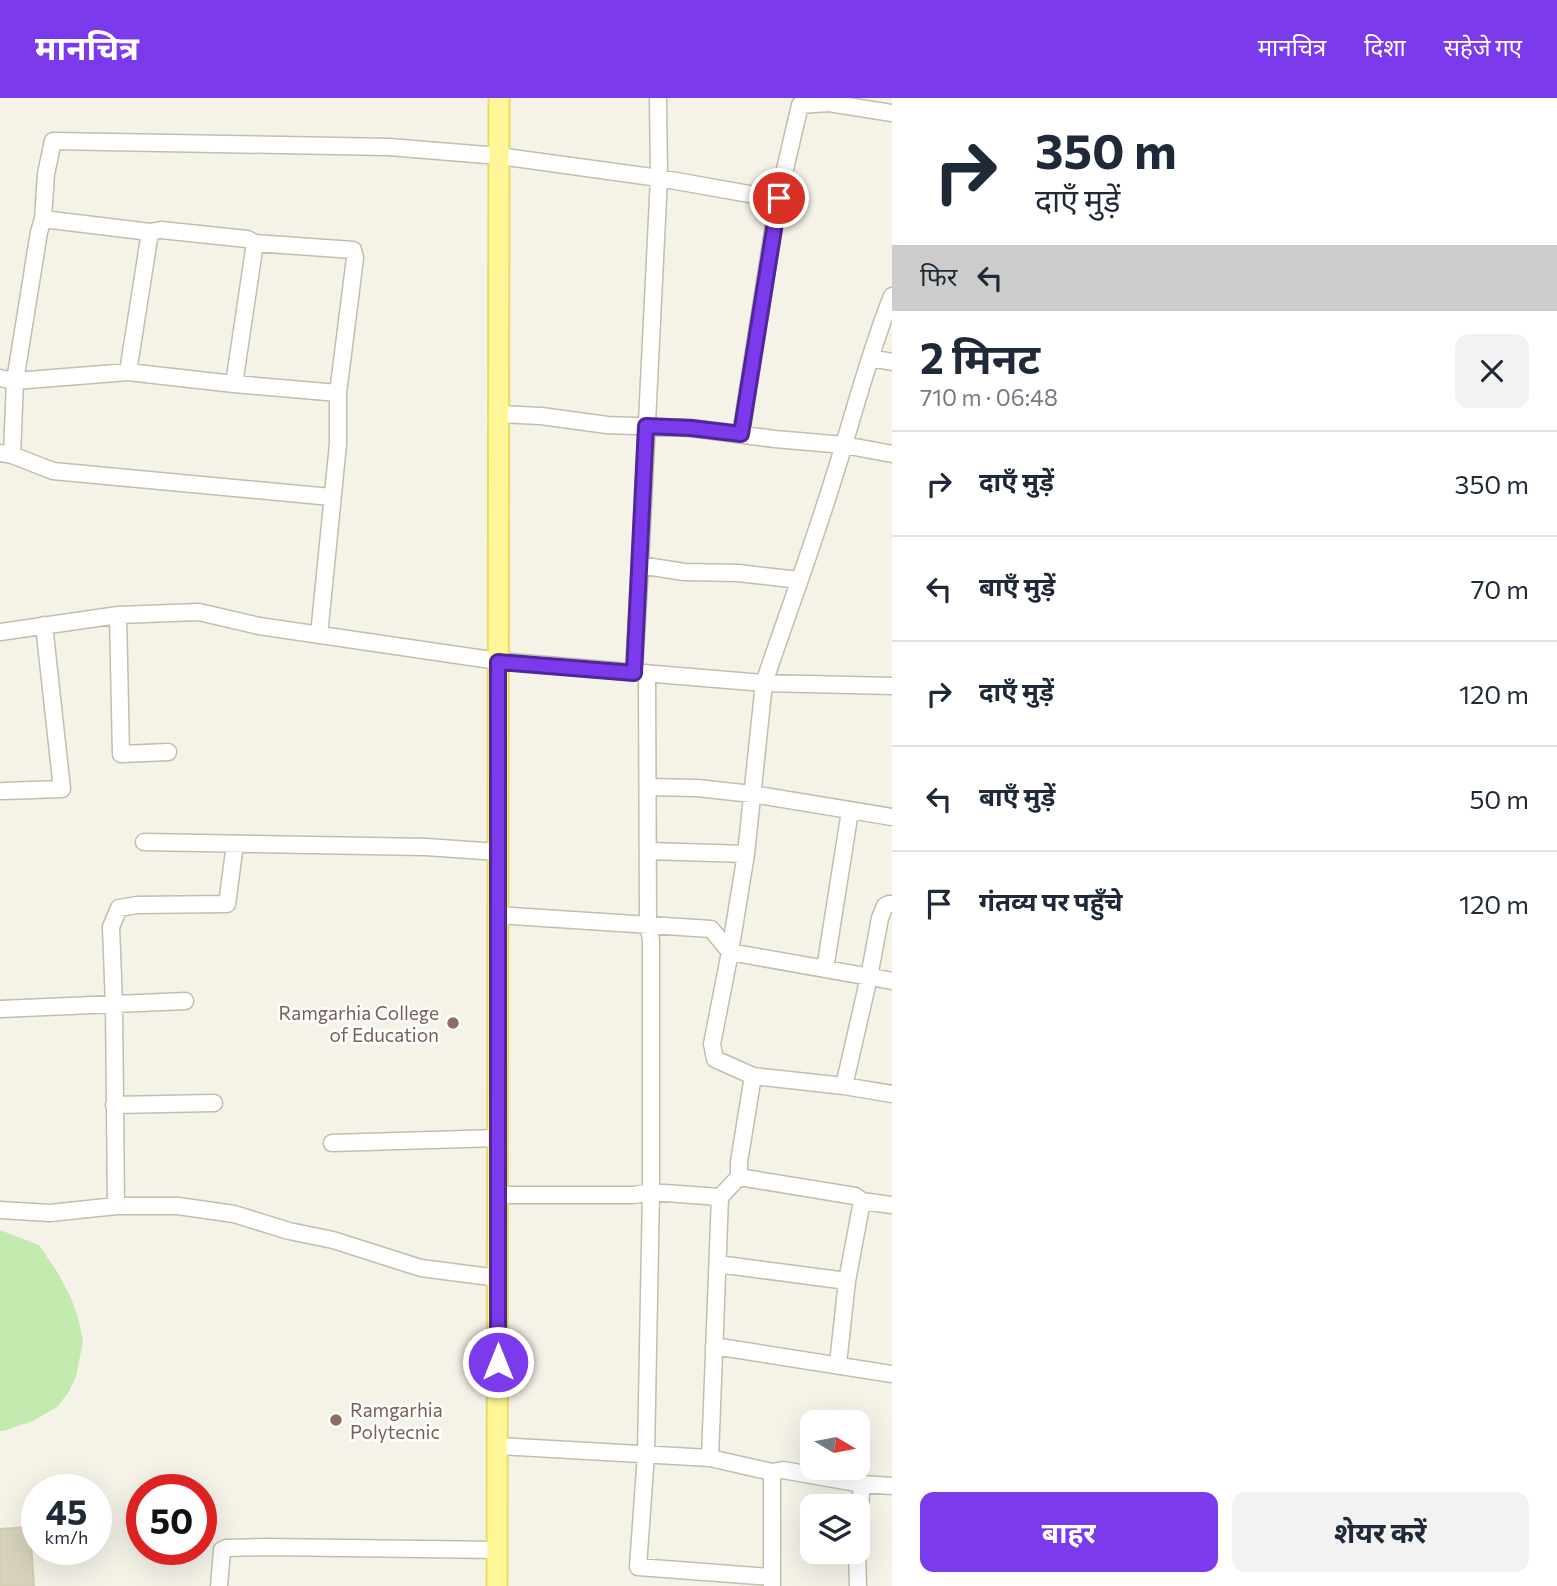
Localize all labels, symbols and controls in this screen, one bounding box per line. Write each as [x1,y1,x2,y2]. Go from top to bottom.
text: मानचित्र [35,26,139,67]
text: मानचित्र [1258,32,1326,61]
text: दिशा [1364,32,1406,61]
text: सहेजे गए [1444,32,1522,61]
text: 350 m [1035,119,1177,179]
icon: right [920,126,1011,217]
pin [749,168,809,228]
icon: arrive [760,179,798,217]
text: दाएँ मुड़ें [1035,179,1120,219]
icon: left [971,259,1009,297]
text: फिर [920,260,957,291]
text: 2 मिनट [920,331,1040,383]
button: close [1455,334,1529,408]
text: 710 m · 06:48 [920,383,1058,411]
icon: right [920,465,958,503]
text: दाएँ मुड़ें [979,465,1054,496]
text: 350 m [1455,468,1529,499]
icon: left [920,570,958,608]
text: बाएँ मुड़ें [979,570,1055,601]
text: 70 m [1471,573,1529,604]
icon: right [920,675,958,713]
text: दाएँ मुड़ें [979,675,1054,706]
text: 120 m [1459,678,1529,709]
icon: left [920,780,958,818]
text: बाएँ मुड़ें [979,780,1055,811]
text: 50 m [1469,783,1529,814]
icon: arrive [920,885,958,923]
text: गंतव्य पर पहुँचे [979,885,1123,916]
text: 120 m [1459,888,1529,919]
place label: Ramgarhia College of Education [279,1001,439,1046]
marker: Ramgarhia College of Education [445,1015,461,1031]
position arrow [461,1325,535,1399]
place label: Ramgarhia Polytecnic [350,1398,443,1443]
north arrow [800,1410,870,1480]
map controls [800,1410,870,1564]
marker: Ramgarhia Polytecnic [328,1412,344,1428]
speed limit sign: 50 [126,1474,217,1565]
text: 45 [46,1489,87,1532]
button: बाहर [920,1492,1218,1572]
button: शेयर करें [1232,1492,1529,1572]
button: layers [800,1494,870,1564]
text: km/h [45,1526,88,1548]

